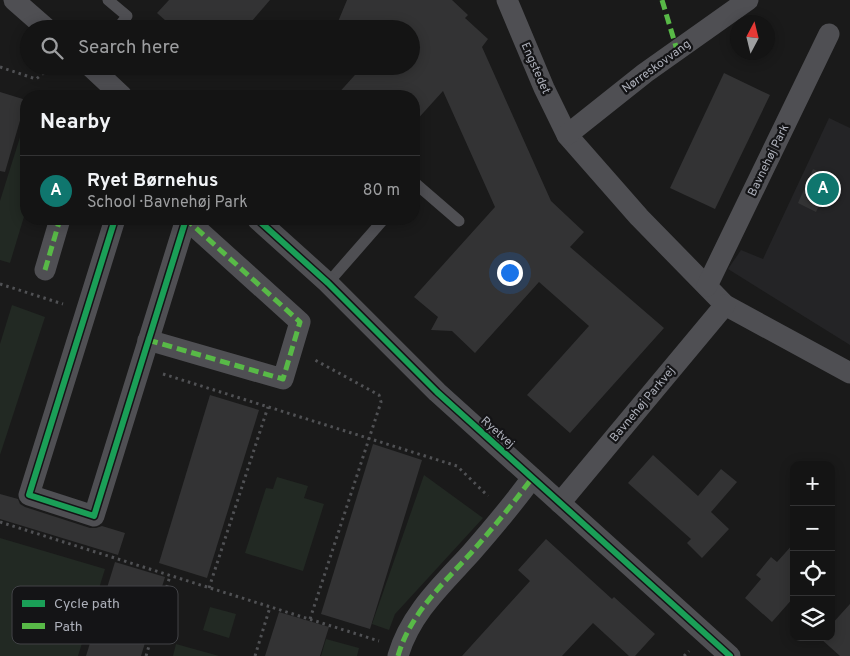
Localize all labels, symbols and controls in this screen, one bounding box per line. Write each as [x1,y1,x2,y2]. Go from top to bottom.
north arrow [730,15,775,60]
search box [20,20,420,75]
icon: search [38,34,66,62]
text: Search here [78,36,180,60]
street label: Nørreskovvang [619,36,694,97]
street label: Engstedet [517,40,554,97]
text: Nearby [40,109,111,136]
street label: Bavnehøj Park [745,122,793,199]
text: Ryet Børnehus [87,169,218,193]
pin: A [807,170,839,208]
text: A [50,181,62,201]
text: 80 m [363,181,400,201]
text: School · Bavnehøj Park [87,193,248,213]
your location [497,260,523,286]
street label: Bavnehøj Parkvej [607,364,679,446]
street label: Ryetvej [477,413,518,452]
map controls [790,461,835,641]
button: + [790,461,835,506]
button: − [790,506,835,551]
button: locate [790,551,835,596]
legend [12,586,178,644]
text: Cycle path [54,596,120,613]
button: layers [790,596,835,641]
text: Path [54,619,83,636]

